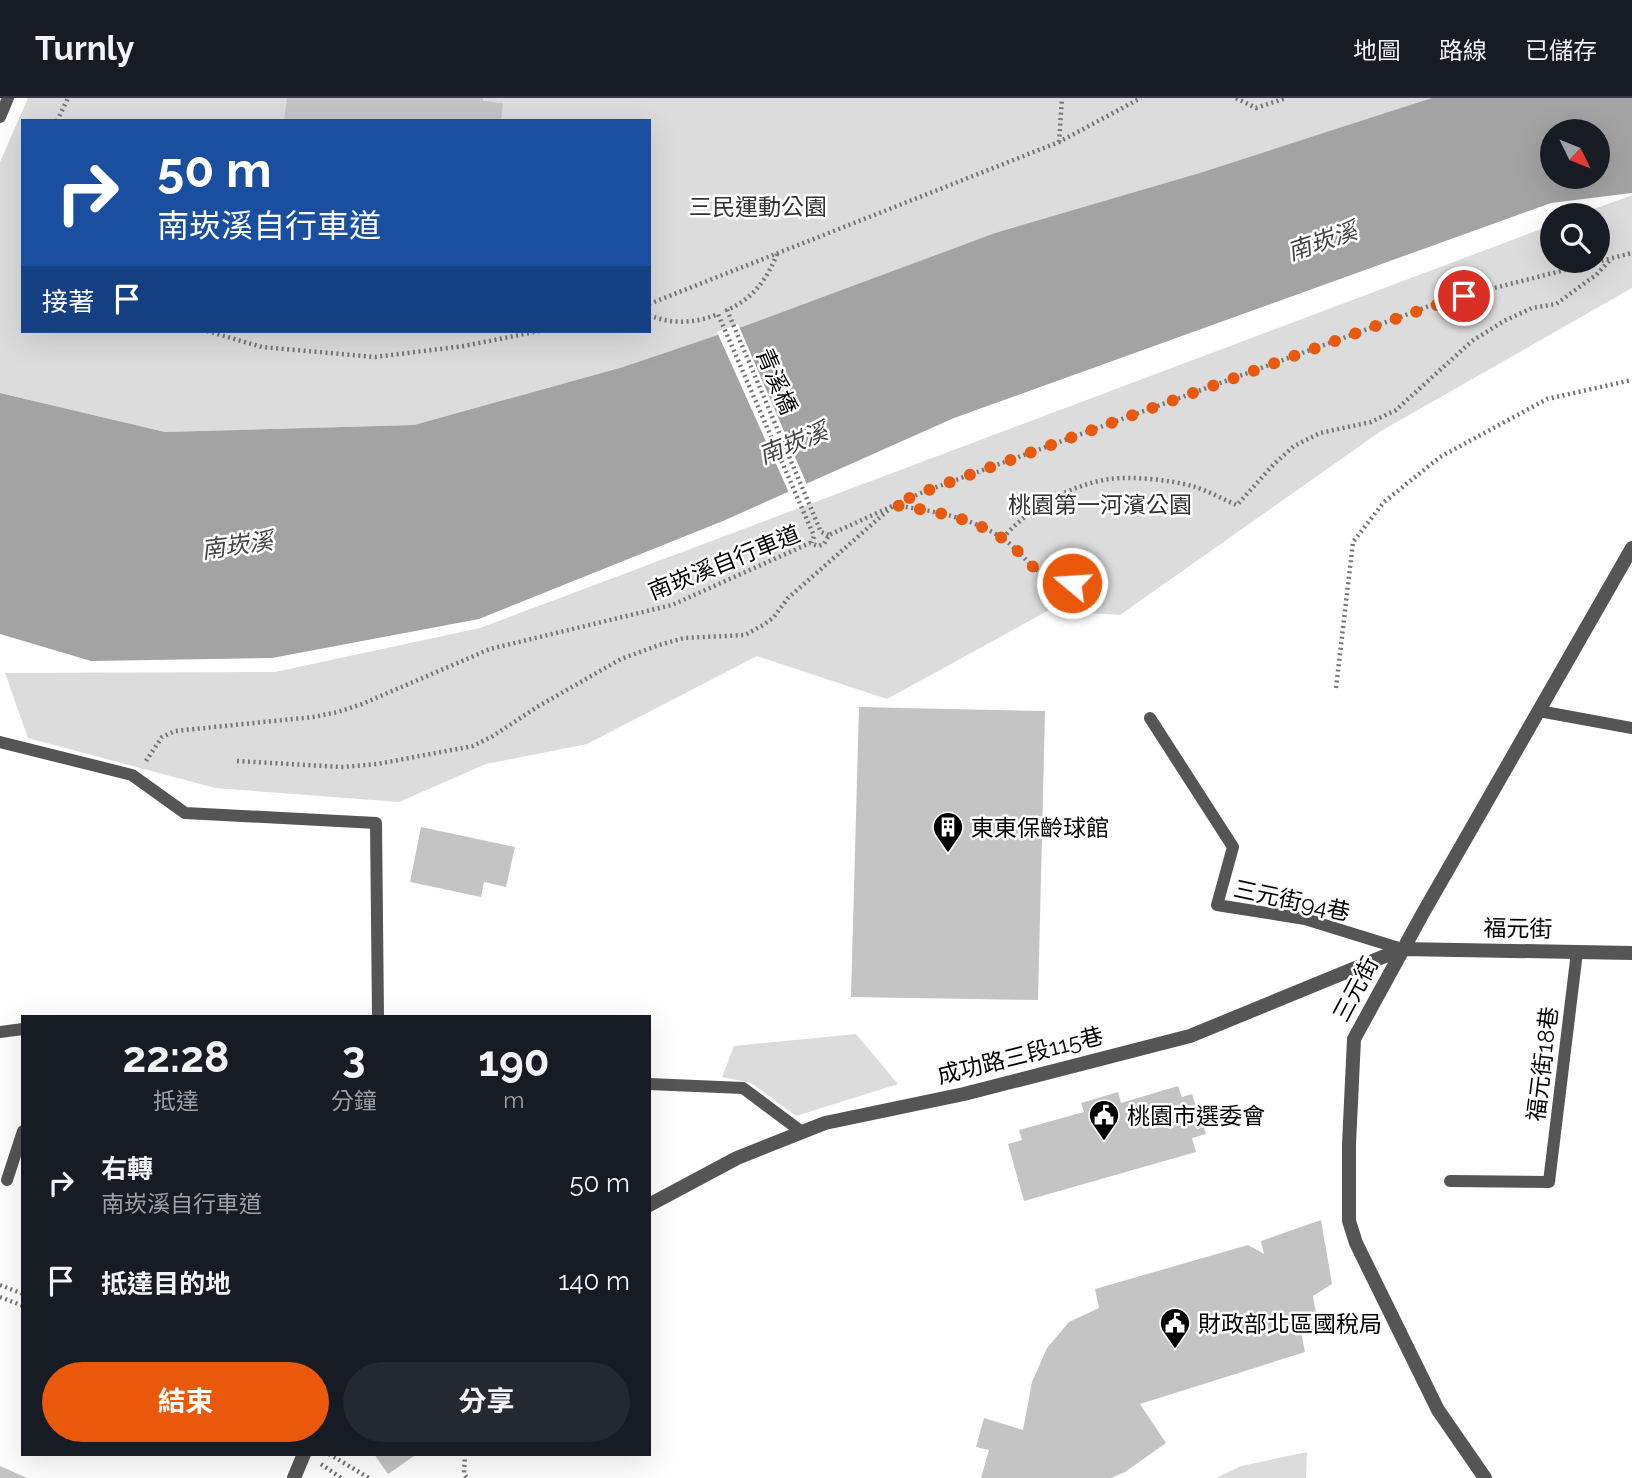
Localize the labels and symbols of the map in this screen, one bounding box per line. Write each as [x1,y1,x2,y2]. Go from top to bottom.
north arrow [1540,119,1610,189]
park label: 三民運動公園 [689,193,827,220]
water label: 南崁溪 [1283,215,1364,266]
pin [1434,266,1494,326]
street label: 青溪橋 [751,344,803,418]
water label: 南崁溪 [754,415,835,470]
park label: 桃園第一河濱公園 [1008,491,1192,518]
street label: 南崁溪自行車道 [644,519,804,605]
water label: 南崁溪 [199,525,278,564]
position arrow [1035,546,1109,620]
building icon: 東東保齡球館 [931,810,965,854]
place label: 東東保齡球館 [971,814,1109,841]
street label: 三元街94巷 [1231,875,1353,925]
street label: 福元街 [1483,914,1553,942]
street label: 三元街 [1327,952,1383,1026]
street label: 福元街18巷 [1522,1005,1562,1123]
street label: 成功路三段115巷 [934,1021,1106,1089]
public building icon: 桃園市選委會 [1087,1098,1121,1142]
place label: 桃園市選委會 [1127,1102,1265,1129]
public building icon: 財政部北區國稅局 [1158,1306,1192,1350]
place label: 財政部北區國稅局 [1198,1310,1382,1337]

